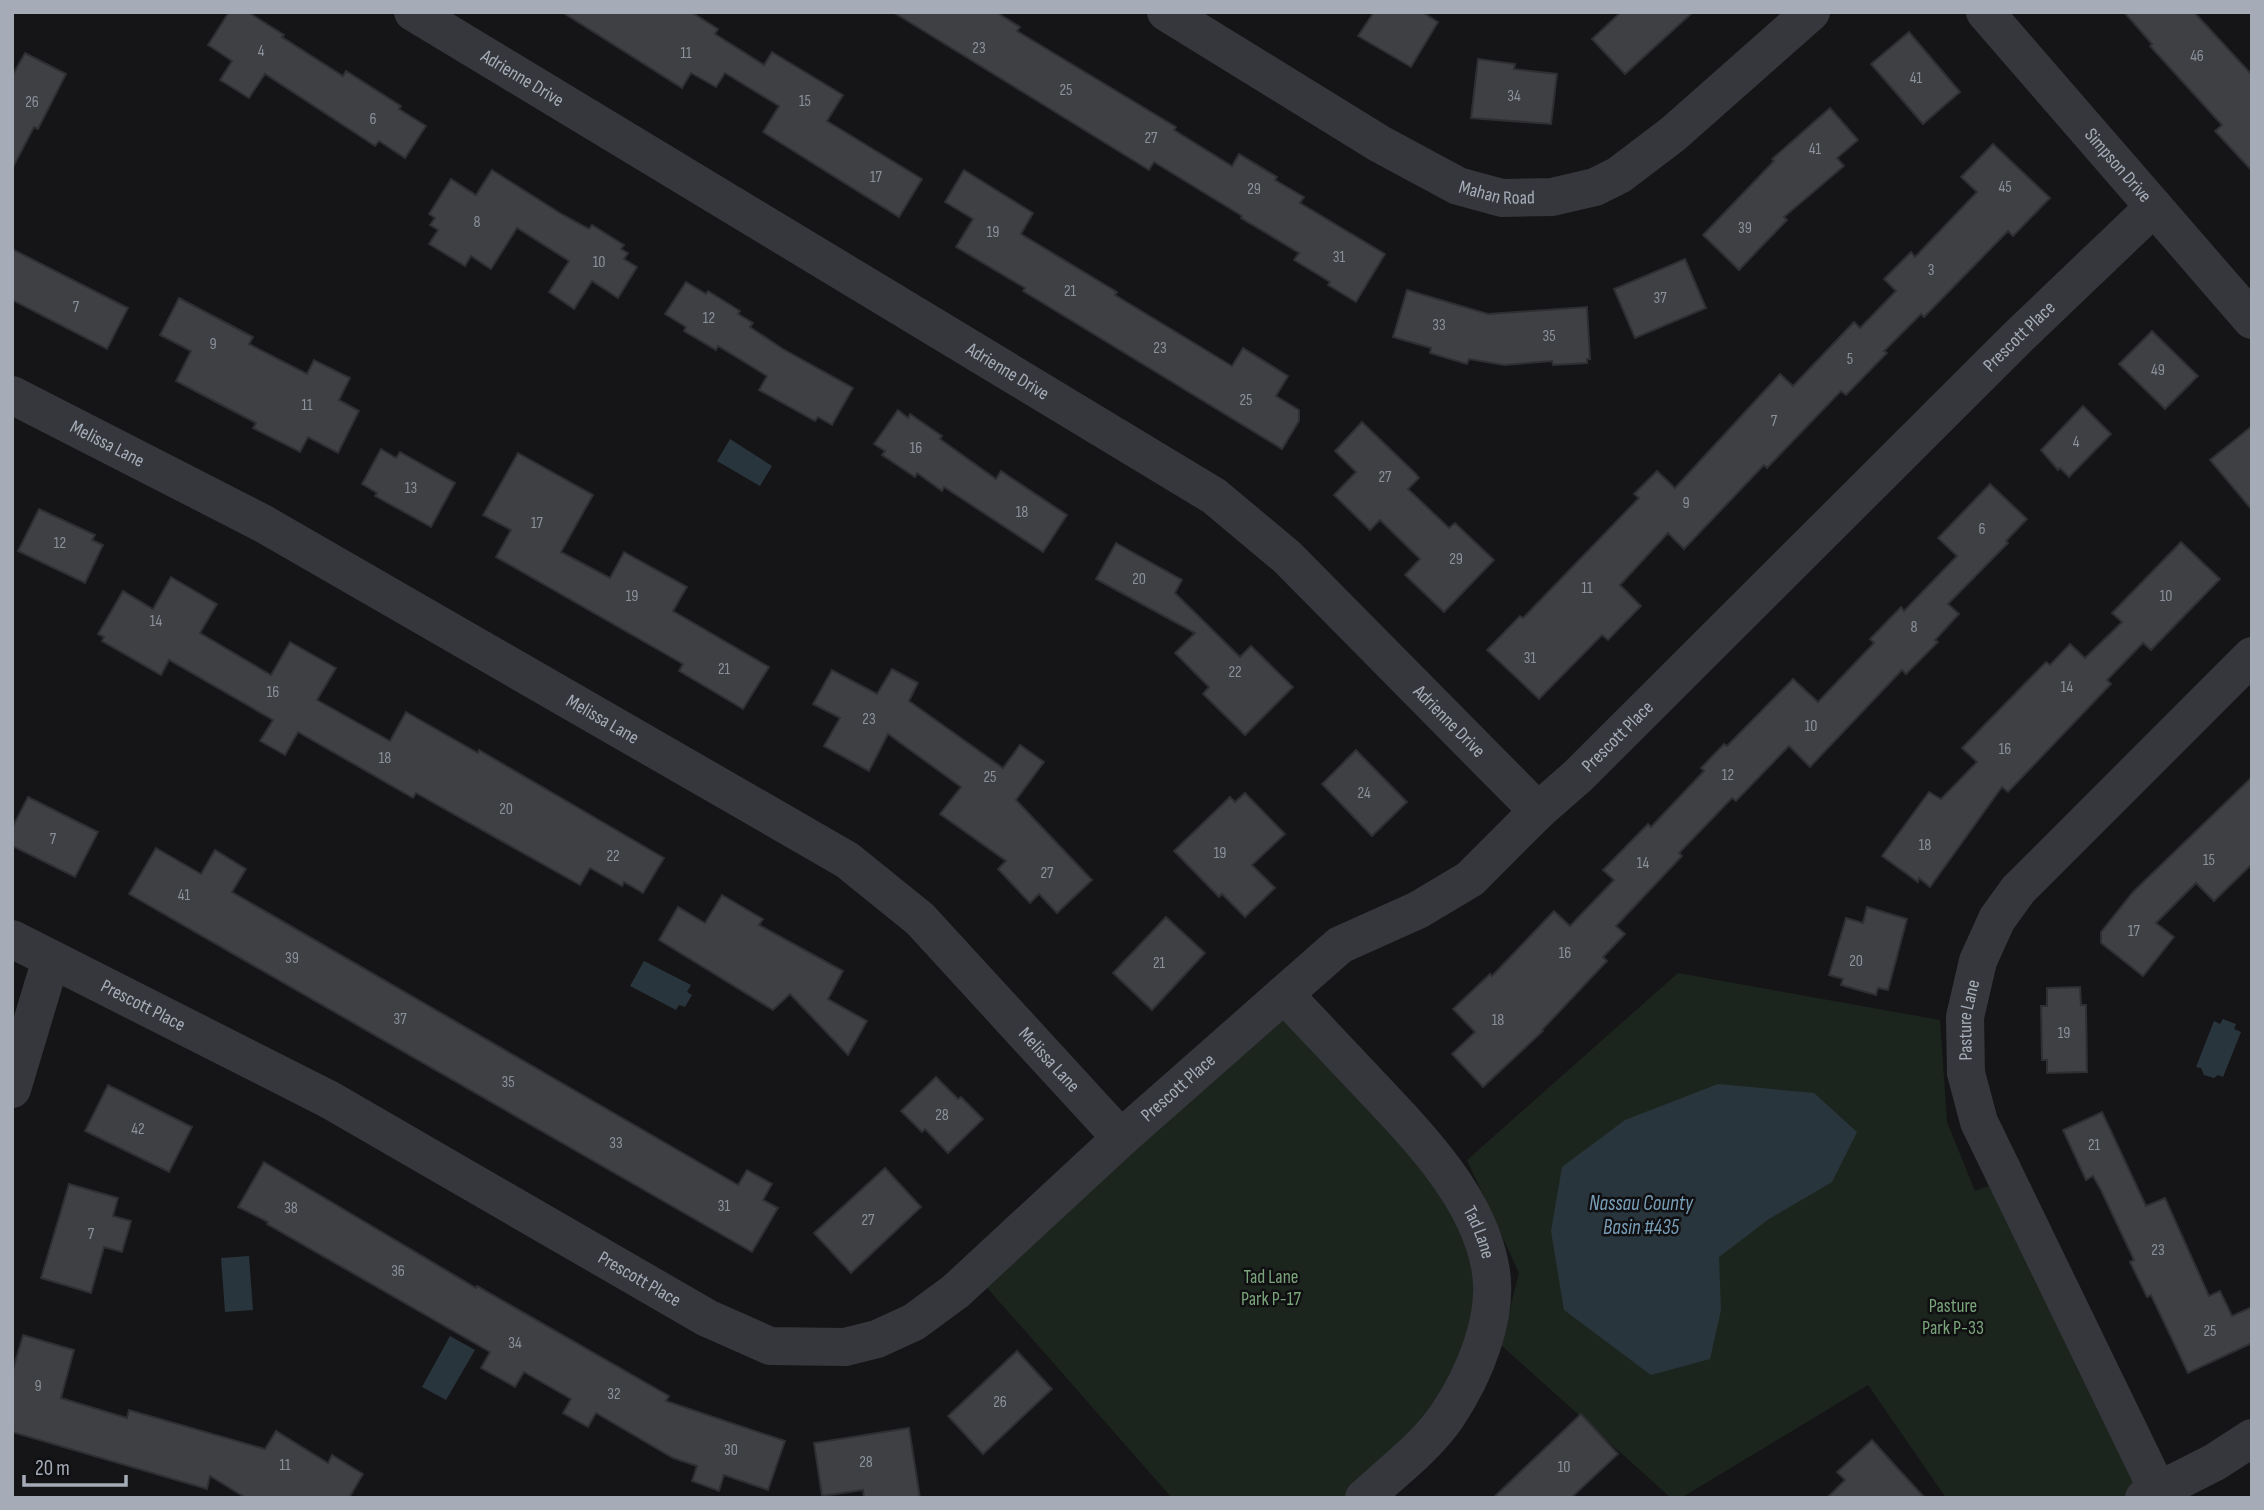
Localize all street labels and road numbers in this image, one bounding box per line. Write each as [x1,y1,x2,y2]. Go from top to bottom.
street label: Adrienne Drive [476,44,568,112]
street label: Simpson Drive [2080,124,2156,207]
street label: Mahan Road [1456,175,1535,209]
street label: Prescott Place [1978,296,2060,377]
street label: Adrienne Drive [961,337,1053,405]
street label: Melissa Lane [66,415,148,472]
street label: Adrienne Drive [1408,680,1490,762]
street label: Melissa Lane [562,689,643,749]
street label: Prescott Place [1577,696,1658,777]
street label: Prescott Place [97,974,189,1036]
street label: Pasture Lane [1953,977,1985,1061]
street label: Melissa Lane [1014,1022,1085,1097]
street label: Prescott Place [1136,1049,1220,1127]
street label: Tad Lane [1458,1202,1500,1261]
street label: Prescott Place [594,1246,685,1312]

